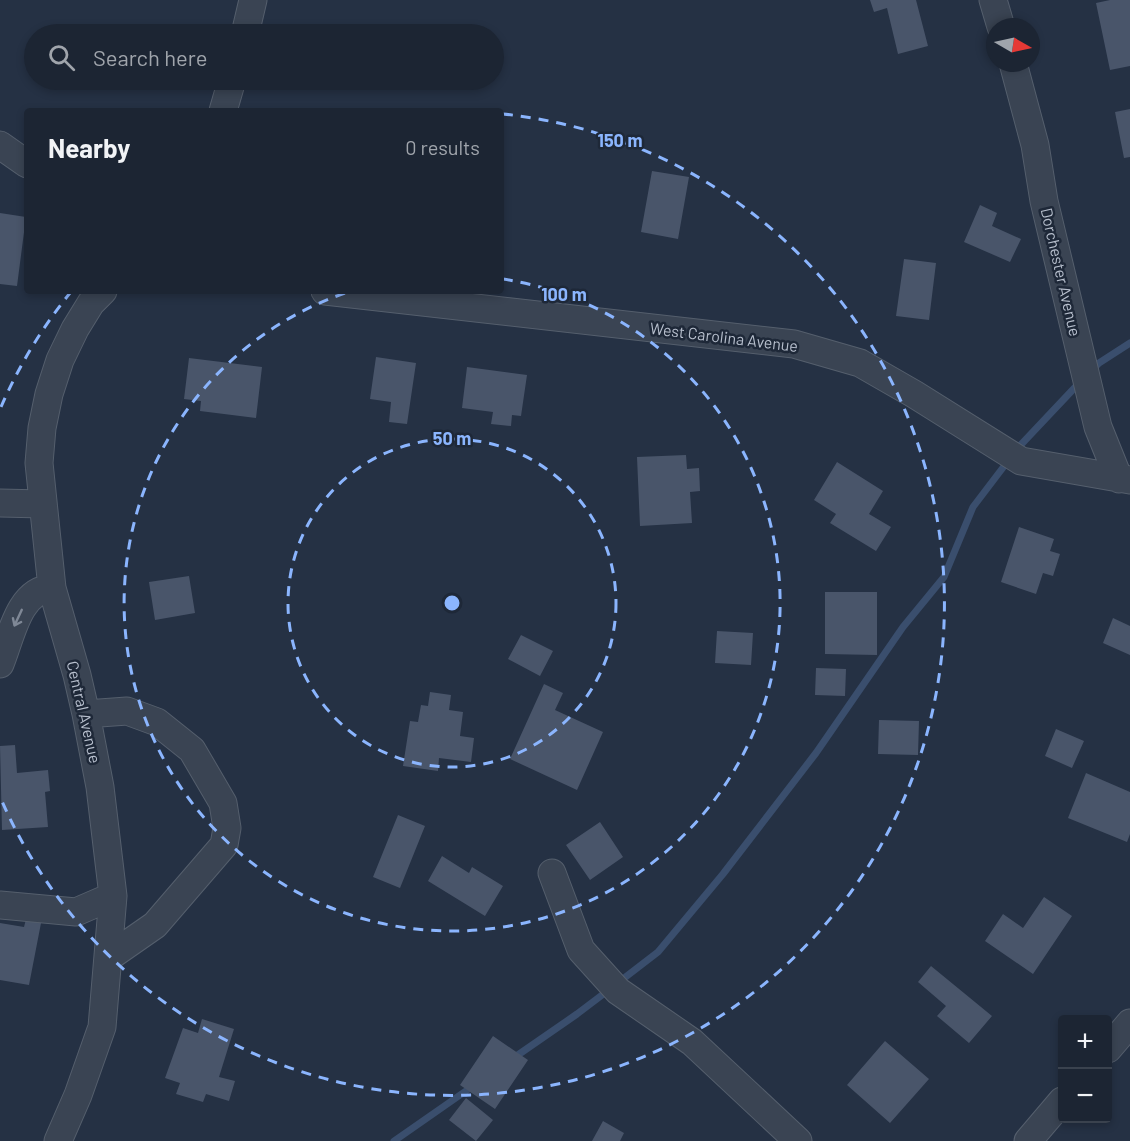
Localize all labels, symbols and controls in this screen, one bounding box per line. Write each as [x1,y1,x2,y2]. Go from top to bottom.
north arrow [986,18,1040,72]
search box [24,24,504,90]
icon: search [45,41,78,74]
text: Search here [93,44,207,70]
text: 150 m [598,129,642,151]
text: Nearby [48,132,130,163]
text: 0 results [405,135,480,159]
street label: Dorchester Avenue [1037,206,1086,338]
text: 100 m [541,283,587,305]
street label: West Carolina Avenue [649,318,799,355]
text: 50 m [433,427,471,449]
centre of rings [442,593,462,613]
one-way arrow [12,608,24,626]
street label: Central Avenue [63,659,105,765]
map controls [1058,1015,1112,1123]
button: + [1058,1015,1112,1069]
button: − [1058,1069,1112,1123]

